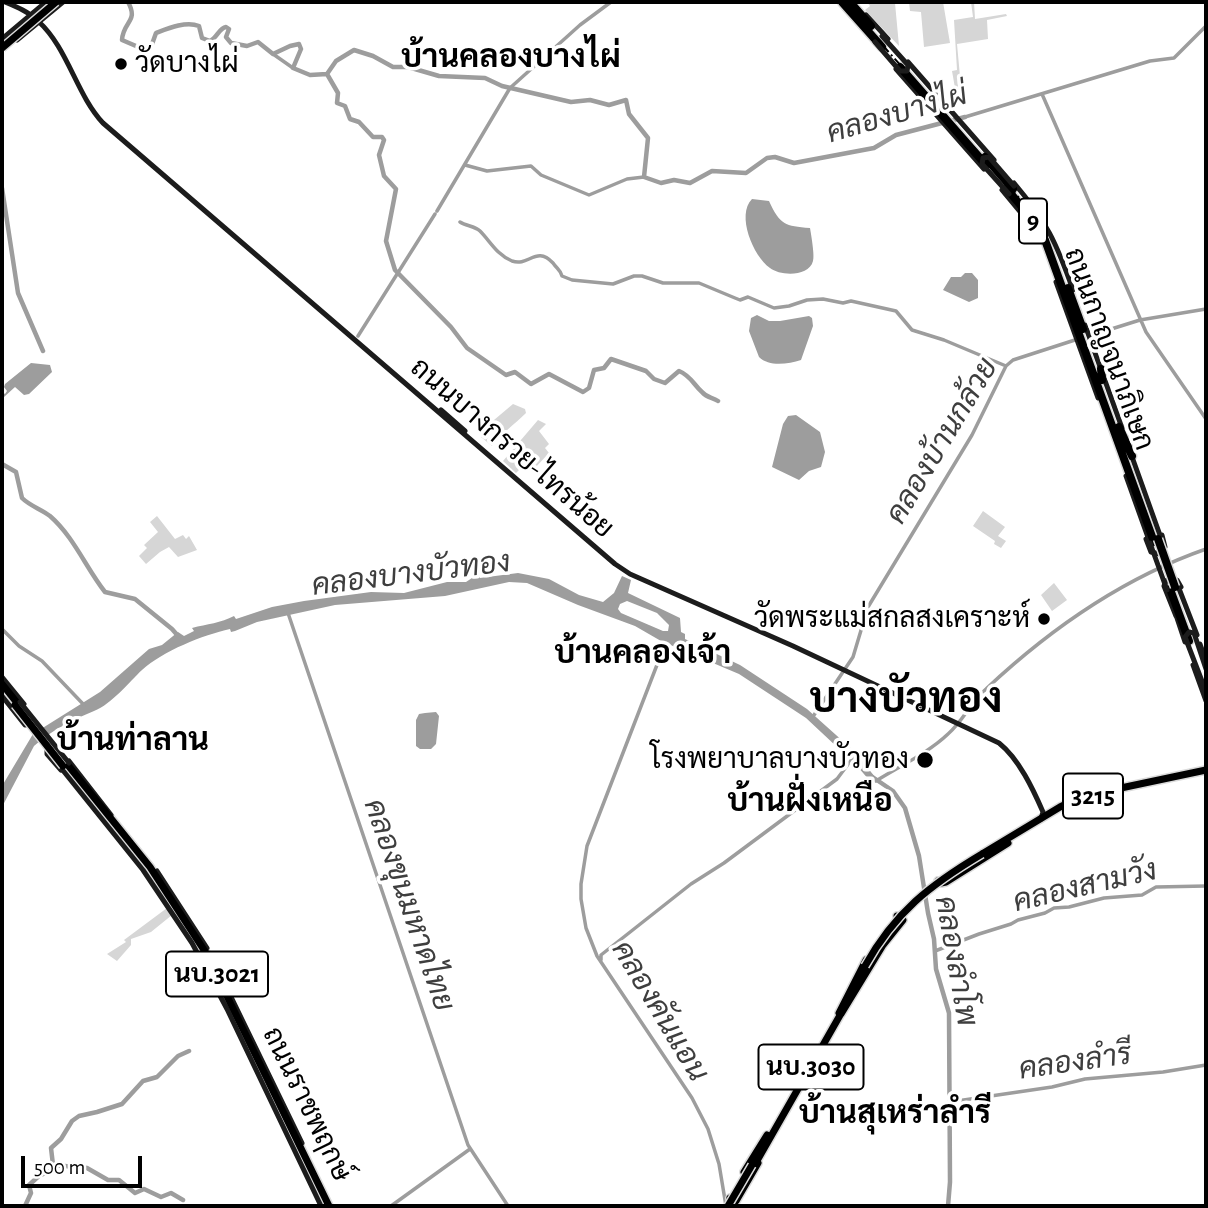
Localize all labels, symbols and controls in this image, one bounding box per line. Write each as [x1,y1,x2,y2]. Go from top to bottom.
district label: บ้านคลองบางไผ่ [401,38,621,76]
place label: วัดบางไผ่ [135,47,239,81]
marker: วัดบางไผ่ [113,56,129,72]
water label: คลองบางไผ่ [823,77,971,151]
road number: 9 [1019,198,1047,244]
street label: ถนนกาญจนาภิเษก [1057,243,1161,455]
street label: ถนนบางกรวย-ไทรน้อย [404,351,620,545]
water label: คลองบ้านกล้วย [878,352,1006,530]
water label: คลองบางบัวทอง [310,544,512,604]
place label: วัดพระแม่สกลสงเคราะห์ [754,602,1030,636]
marker: วัดพระแม่สกลสงเคราะห์ [1036,611,1052,627]
district label: บ้านคลองเจ้า [555,634,731,672]
district label: บางบัวทอง [810,674,1002,724]
district label: บ้านท่าลาน [57,721,209,759]
place label: โรงพยาบาลบางบัวทอง [650,743,909,777]
marker: โรงพยาบาลบางบัวทอง [915,750,935,770]
road number: 3215 [1063,774,1123,818]
district label: บ้านฝั่งเหนือ [727,782,893,820]
water label: คลองขุนมหาดไทย [356,794,462,1016]
water label: คลองสามวัง [1010,852,1160,920]
water label: คลองลำโพ [927,893,985,1029]
water label: คลองคันแอน [604,934,716,1088]
road number: นบ.3021 [166,951,268,996]
street label: ถนนราชพฤกษ์ [255,1021,359,1187]
water label: คลองลำรี [1016,1036,1134,1088]
road number: นบ.3030 [758,1044,864,1090]
district label: บ้านสุเหร่าลำรี [799,1094,991,1132]
scale bar [24,1142,145,1186]
text: 500 m [34,1157,85,1178]

